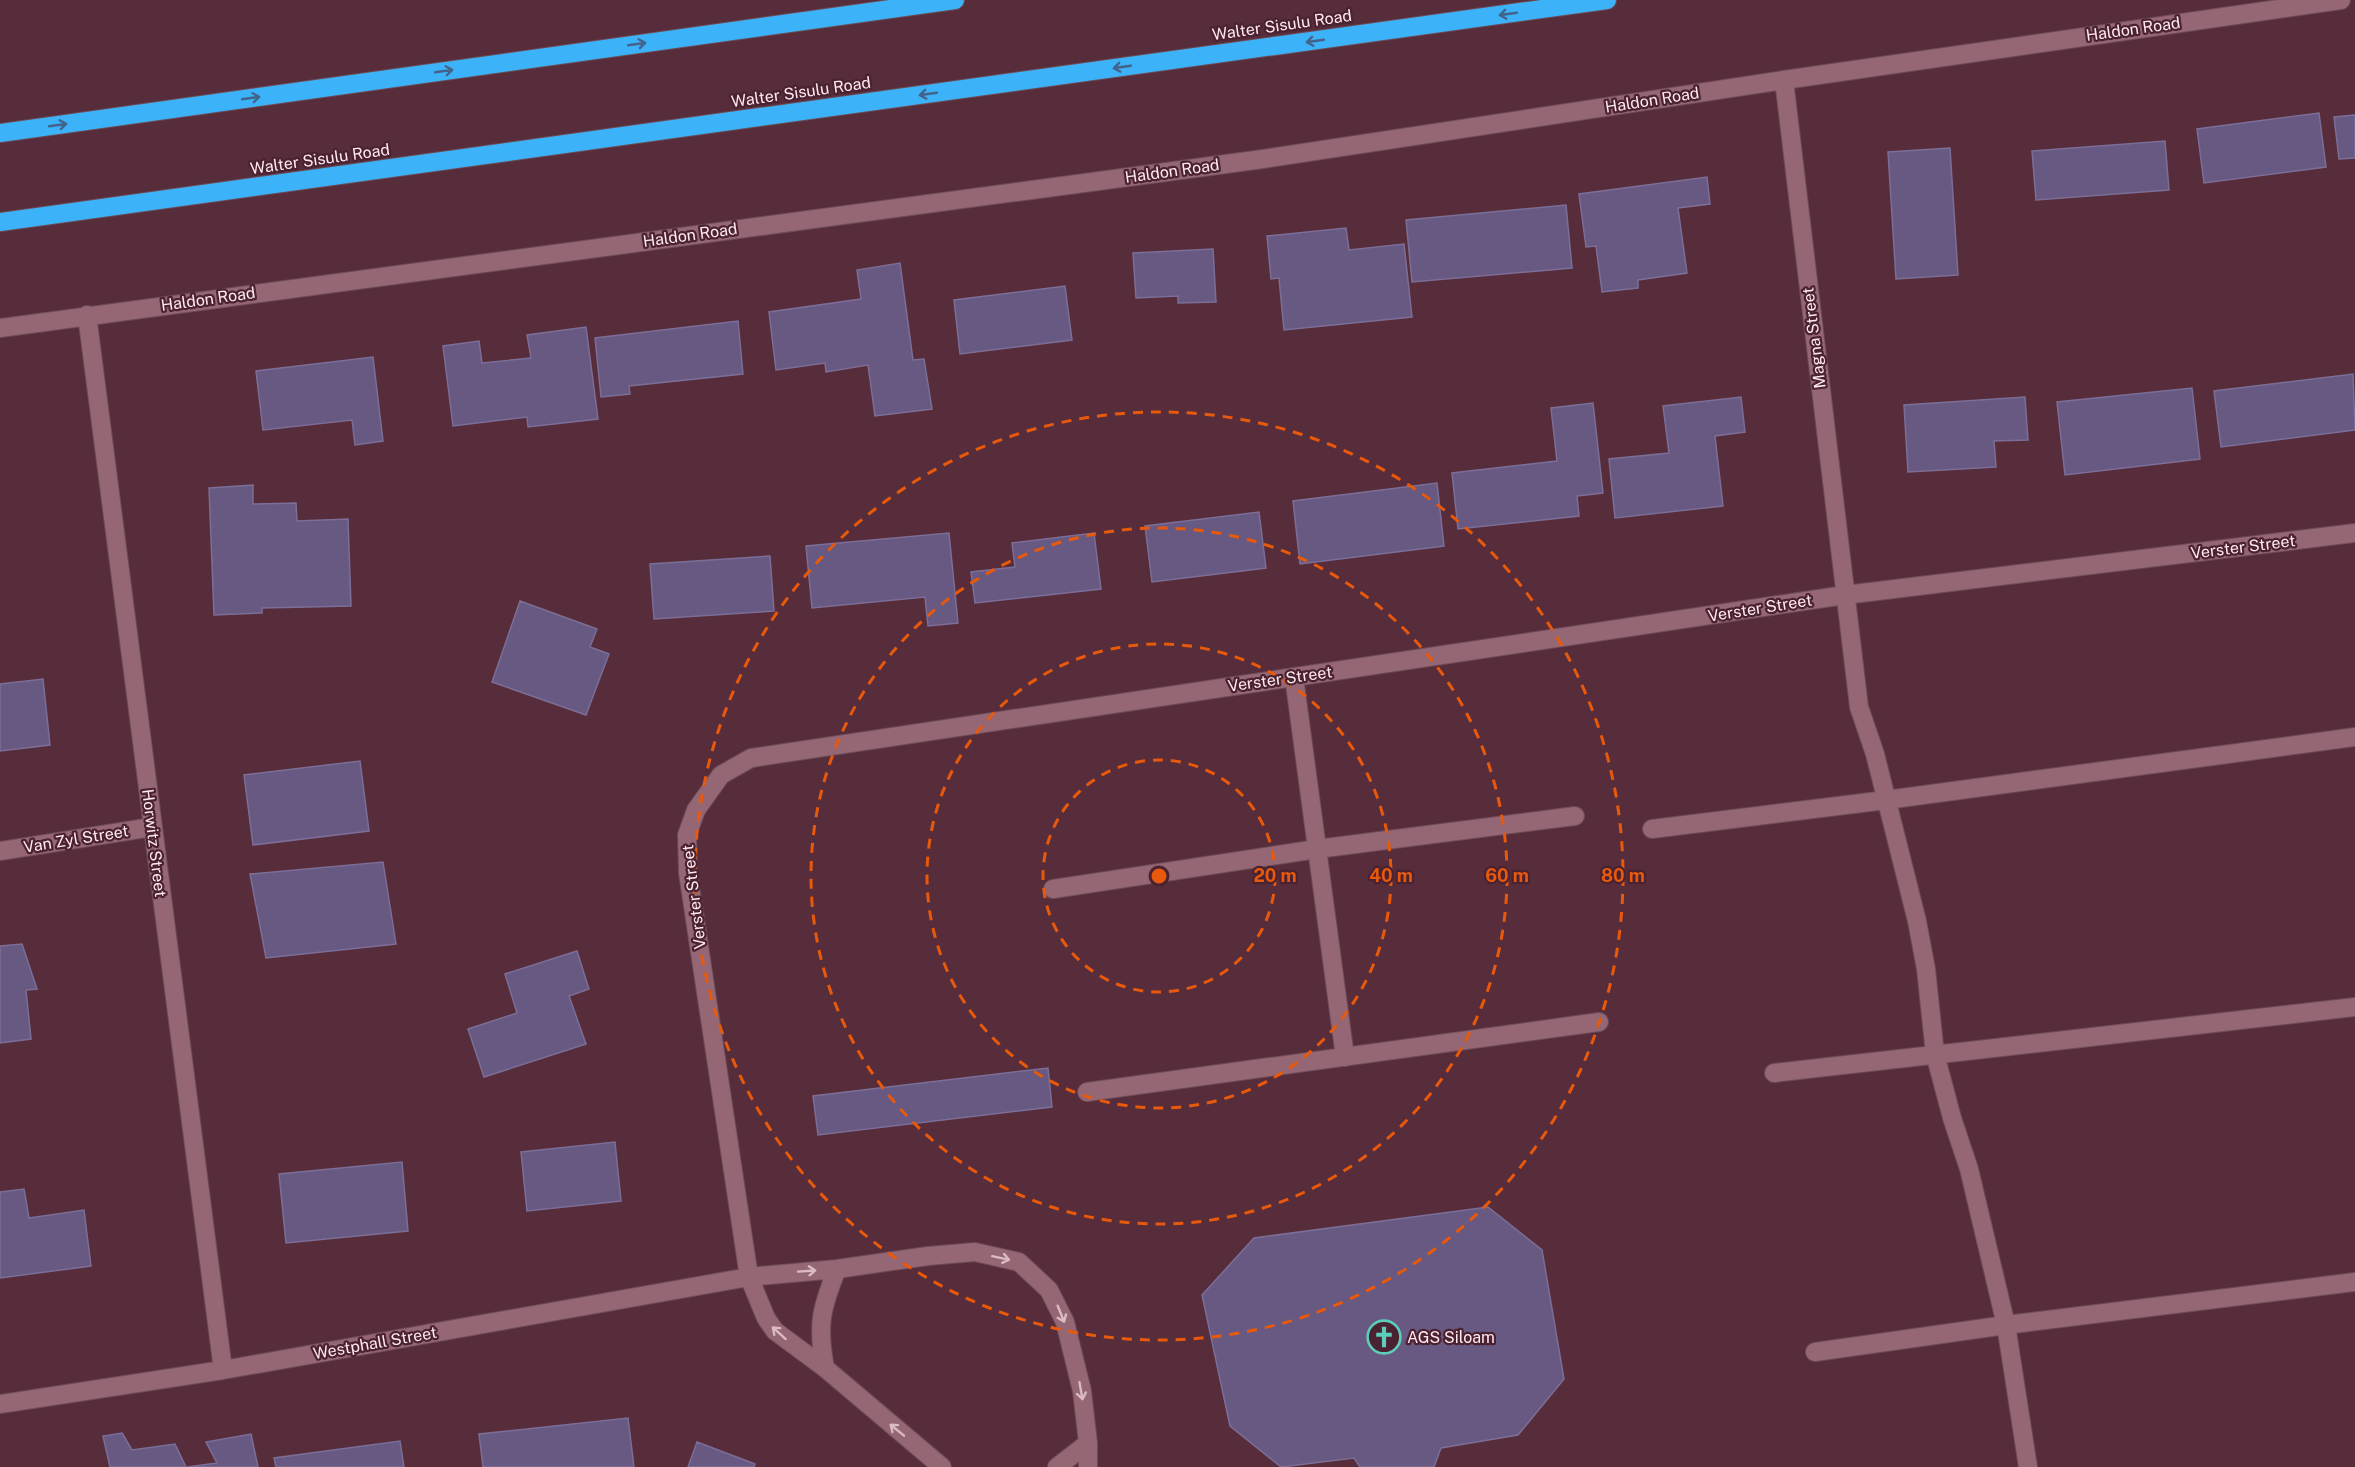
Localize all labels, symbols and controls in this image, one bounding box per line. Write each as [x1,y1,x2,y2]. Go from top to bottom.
street label: Walter Sisulu Road [1211,6,1353,44]
one-way arrow [1498,8,1518,19]
street label: Haldon Road [2085,13,2181,45]
one-way arrow [1305,35,1325,46]
one-way arrow [627,39,647,50]
one-way arrow [1112,62,1132,73]
one-way arrow [434,66,454,77]
street label: Walter Sisulu Road [730,73,872,111]
street label: Haldon Road [1604,83,1700,117]
one-way arrow [919,89,939,100]
one-way arrow [241,93,260,104]
one-way arrow [48,120,67,131]
street label: Walter Sisulu Road [249,140,391,178]
street label: Haldon Road [1124,155,1220,187]
street label: Haldon Road [642,219,738,251]
street label: Haldon Road [160,283,256,315]
street label: Magna Street [1798,286,1830,390]
street label: Verster Street [2190,531,2296,563]
street label: Verster Street [1707,590,1813,626]
street label: Verster Street [1227,662,1333,696]
street label: Horwitz Street [138,788,170,898]
street label: Van Zyl Street [22,821,130,857]
street label: Verster Street [678,844,710,950]
text: 20 m [1253,865,1297,886]
text: 40 m [1369,865,1413,886]
text: 60 m [1485,865,1529,886]
text: 80 m [1601,865,1645,886]
centre of rings [1149,866,1169,886]
one-way arrow [990,1253,1010,1264]
one-way arrow [797,1265,817,1276]
one-way arrow [1056,1305,1067,1323]
church icon: AGS Siloam [1366,1319,1402,1355]
street label: Westphall Street [312,1323,438,1363]
one-way arrow [771,1326,786,1340]
place label: AGS Siloam [1407,1328,1495,1347]
one-way arrow [1076,1381,1087,1401]
one-way arrow [890,1423,905,1437]

